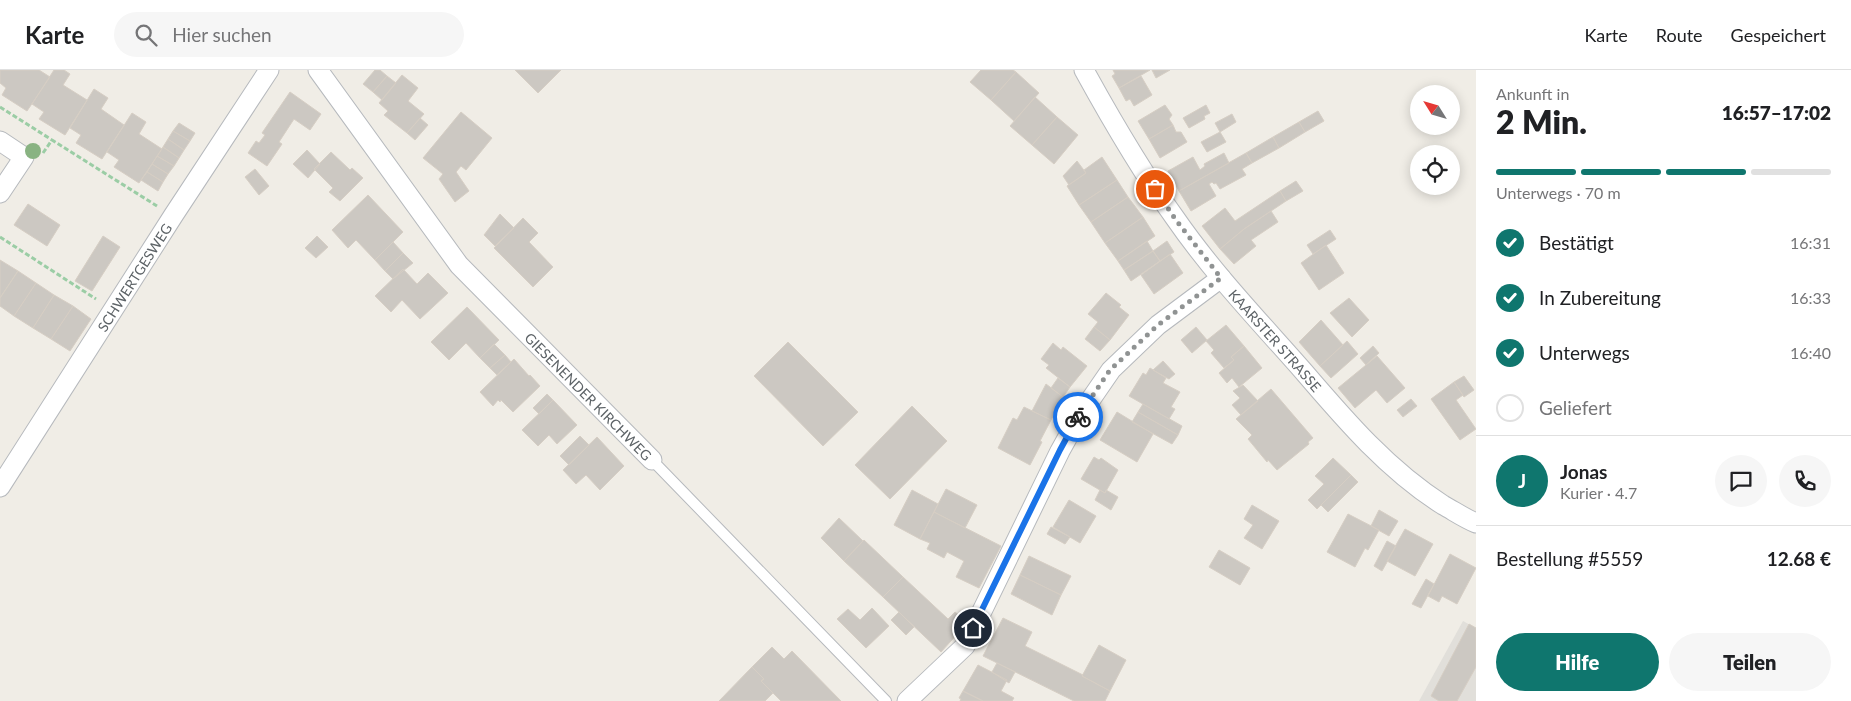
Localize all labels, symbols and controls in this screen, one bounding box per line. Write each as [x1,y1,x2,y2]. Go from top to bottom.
search box [114,12,464,57]
text: Karte [25,20,84,49]
icon: search [132,21,160,49]
text: Hier suchen [172,23,272,46]
text: Karte [1584,24,1628,46]
text: Route [1656,24,1703,46]
text: Gespeichert [1731,24,1826,46]
text: Ankunft in [1496,84,1569,103]
north arrow [1410,85,1460,135]
map controls [1410,85,1460,195]
text: 16:57–17:02 [1722,101,1831,124]
text: 2 Min. [1496,102,1587,141]
button: locate [1410,145,1460,195]
pin [1134,168,1176,210]
icon: bag [1141,175,1169,203]
text: Unterwegs · 70 m [1496,183,1621,202]
street label: SCHWERTGESWEG [93,220,175,334]
icon: check [1496,229,1524,257]
text: Bestätigt [1539,231,1614,254]
text: 16:31 [1790,233,1831,252]
icon: check [1496,284,1524,312]
street label: KAARSTER STRASSE [1226,285,1325,395]
text: In Zubereitung [1539,286,1661,309]
text: 16:33 [1790,288,1831,307]
street label: GIESENENDER KIRCHWEG [522,329,656,464]
icon: check [1496,339,1524,367]
text: Unterwegs [1539,341,1630,364]
text: 16:40 [1790,343,1831,362]
courier [1053,392,1103,442]
text: Geliefert [1539,396,1612,419]
icon: bike [1064,403,1092,431]
button: chat [1715,455,1767,507]
button: phone [1779,455,1831,507]
text: Jonas [1560,460,1607,483]
text: J [1518,469,1526,492]
text: Kurier · 4.7 [1560,483,1637,502]
text: Bestellung #5559 [1496,547,1643,570]
text: 12.68 € [1767,547,1831,570]
pin [952,607,994,649]
icon: home [959,614,987,642]
button: Hilfe [1496,633,1659,691]
button: Teilen [1669,633,1831,691]

